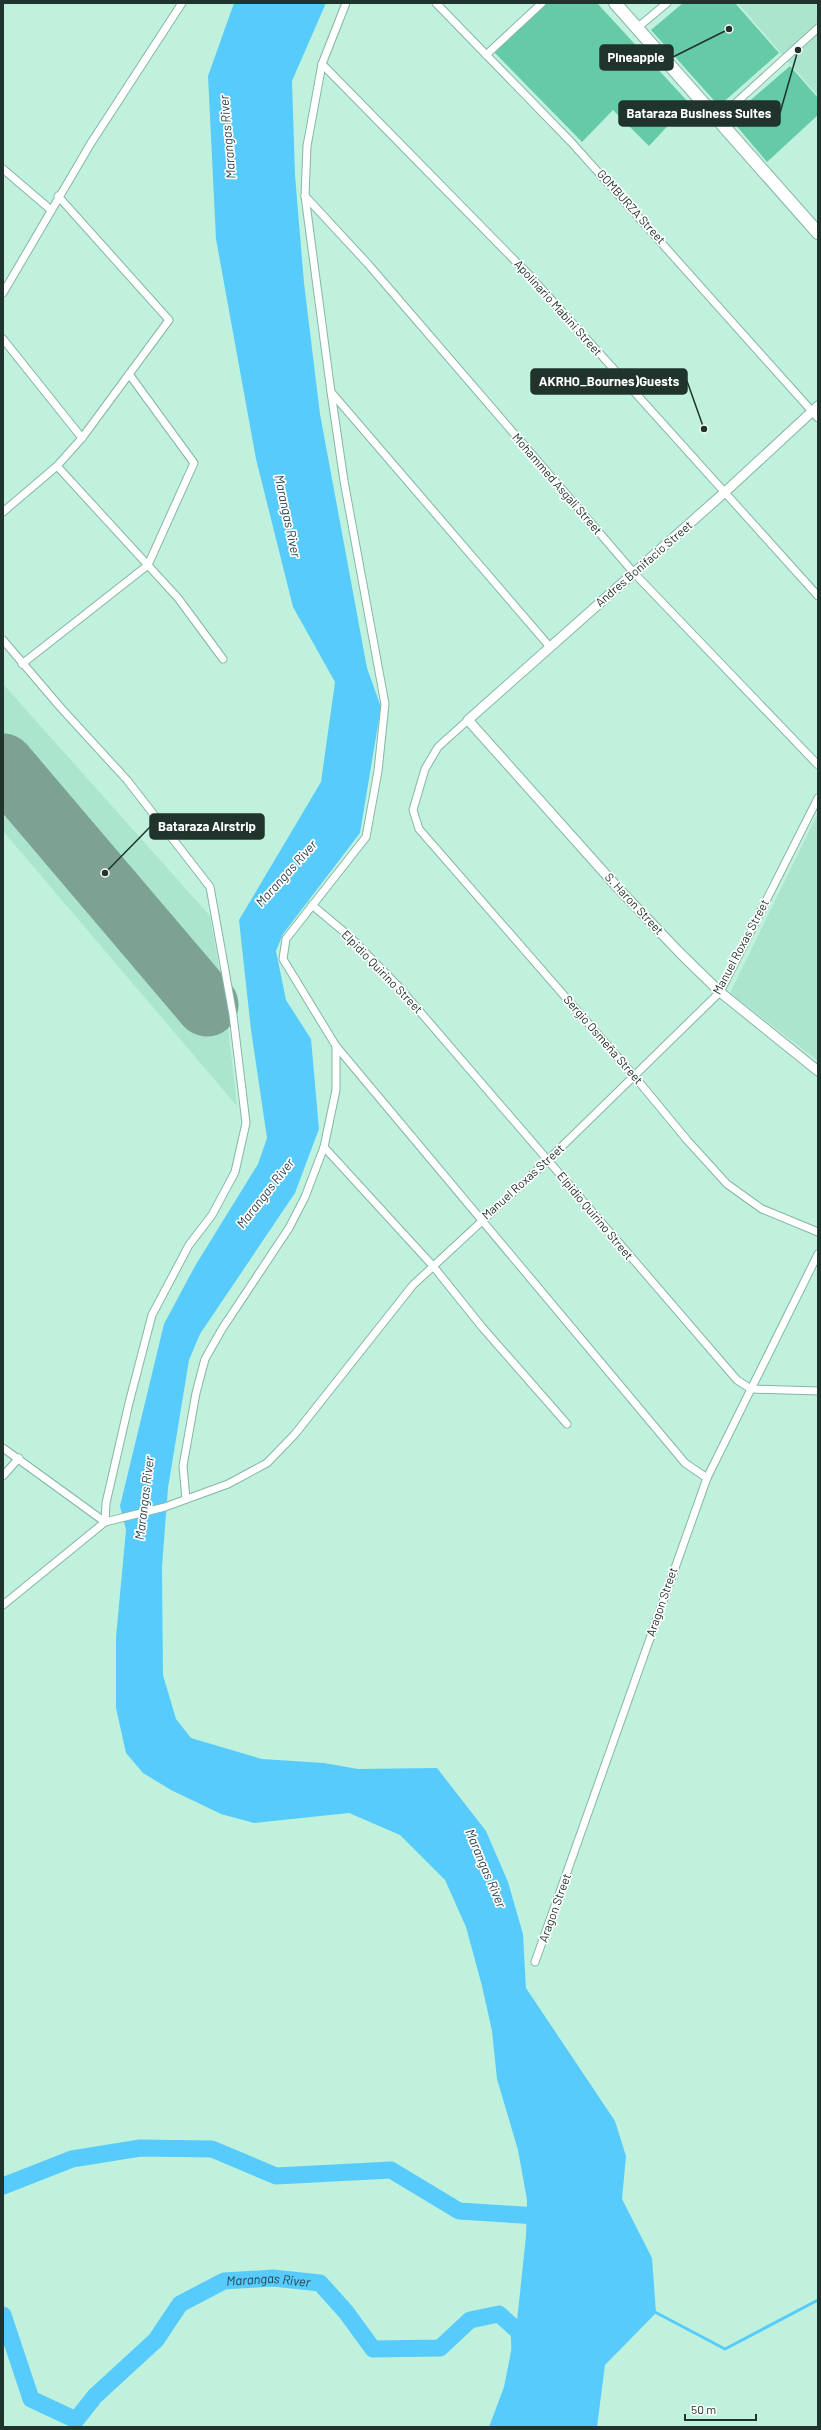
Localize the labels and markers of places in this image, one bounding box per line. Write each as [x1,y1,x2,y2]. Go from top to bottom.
callout: Pineapple [600,45,673,70]
callout: Bataraza Business Suites [619,101,780,126]
callout: AKRHO_Bournes)Guests [531,369,687,394]
callout: Bataraza Airstrip [150,814,264,839]

